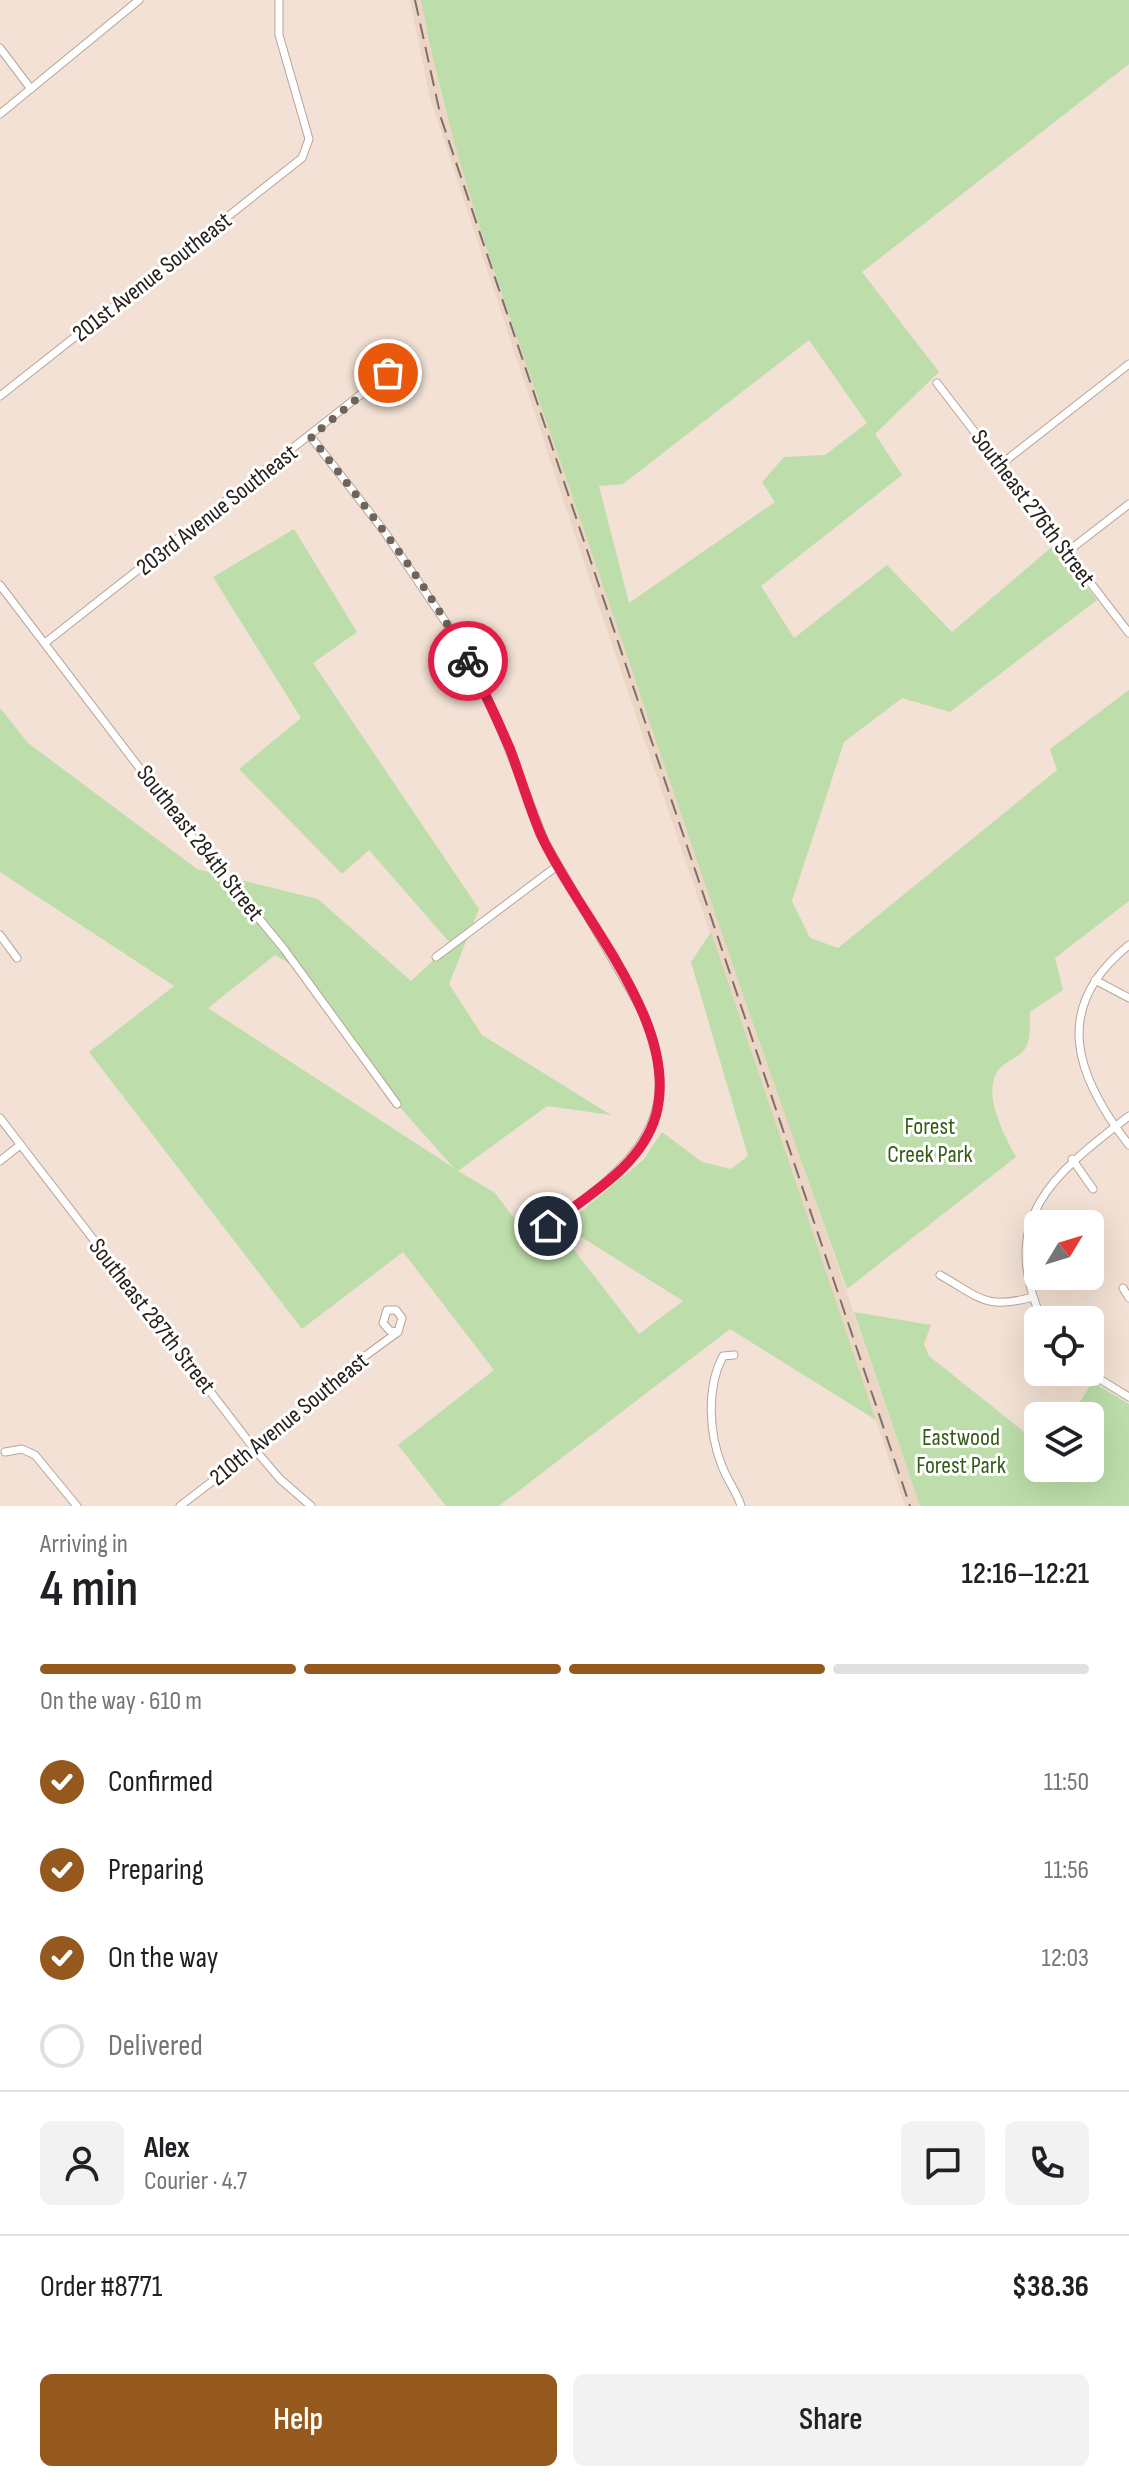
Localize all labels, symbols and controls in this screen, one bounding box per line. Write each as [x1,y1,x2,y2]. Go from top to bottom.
street label: 201st Avenue Southeast [67,206,237,348]
pin [354,339,422,407]
icon: bag [366,351,410,395]
street label: Southeast 276th Street [965,424,1101,592]
street label: 203rd Avenue Southeast [131,438,303,582]
courier [428,621,508,701]
icon: bike [446,639,490,683]
street label: Southeast 284th Street [130,759,270,927]
park label: Forest Creek Park [887,1112,973,1169]
pin [514,1192,582,1260]
icon: home [526,1204,570,1248]
north arrow [1024,1210,1104,1290]
map controls [1024,1210,1104,1482]
street label: Southeast 287th Street [82,1233,222,1399]
button: locate [1024,1306,1104,1386]
street label: 210th Avenue Southeast [204,1346,374,1492]
button: layers [1024,1402,1104,1482]
park label: Eastwood Forest Park [916,1423,1006,1480]
text: Arriving in [40,1529,128,1560]
text: 12:16–12:21 [962,1556,1089,1592]
text: 4 min [40,1558,138,1621]
text: On the way · 610 m [40,1686,202,1717]
icon: check [40,1760,84,1804]
text: Confirmed [108,1764,213,1800]
text: 11:50 [1044,1767,1089,1798]
icon: check [40,1848,84,1892]
text: Preparing [108,1852,204,1888]
text: 11:56 [1044,1855,1089,1886]
icon: check [40,1936,84,1980]
text: On the way [108,1940,218,1976]
text: 12:03 [1042,1943,1089,1974]
text: Delivered [108,2028,203,2064]
button: person [40,2121,124,2205]
button: chat [901,2121,985,2205]
button: phone [1005,2121,1089,2205]
text: Alex [144,2130,190,2166]
text: Courier · 4.7 [144,2166,247,2197]
text: Order #8771 [40,2269,162,2305]
text: $38.36 [1012,2269,1089,2305]
button: Help [40,2374,557,2466]
button: Share [573,2374,1089,2466]

